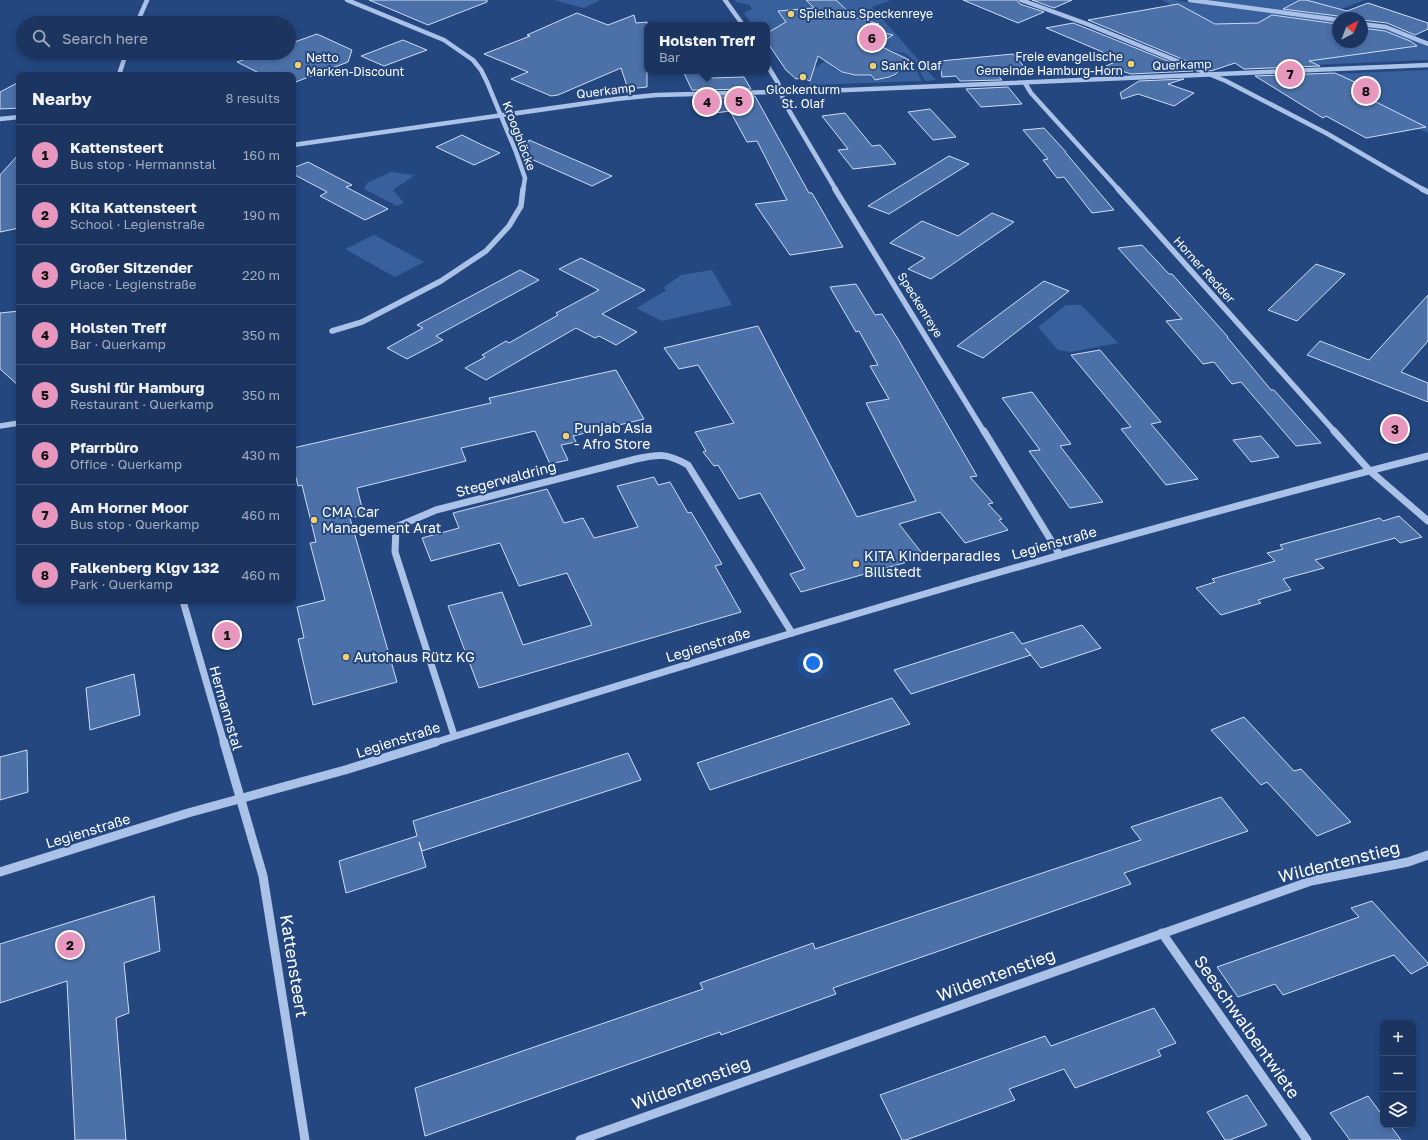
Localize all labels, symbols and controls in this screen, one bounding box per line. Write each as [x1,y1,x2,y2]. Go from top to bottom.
place label: Spielhaus Speckenreye [799,6,933,21]
marker: Spielhaus Speckenreye [786,9,796,19]
north arrow [1332,12,1368,48]
search box [16,16,296,60]
popup [644,22,770,74]
pin: 6 [859,23,885,53]
icon: search [30,27,52,49]
text: Search here [62,29,148,47]
text: Holsten Treff [659,31,755,49]
text: Bar [659,49,680,65]
place label: Freie evangelische Gemeinde Hamburg-Horn [976,49,1123,78]
place label: Netto Marken-Discount [306,50,404,79]
street label: Querkamp [1152,56,1212,73]
place label: Sankt Olaf [881,58,942,73]
marker: Freie evangelische Gemeinde Hamburg-Horn [1126,59,1136,69]
pin: 7 [1277,59,1303,89]
marker: Netto Marken-Discount [293,60,303,70]
marker: Sankt Olaf [868,61,878,71]
marker: Glockenturm St. Olaf [798,72,808,82]
pin: 8 [1353,76,1379,106]
street label: Querkamp [576,79,636,102]
place label: Glockenturm St. Olaf [766,82,840,111]
pin: 5 [726,86,752,116]
pin: 4 [694,87,720,117]
text: Nearby [32,88,92,109]
text: 8 results [226,90,280,106]
street label: Kroogblöcke [499,99,540,173]
text: Kattensteert [70,138,163,156]
text: 1 [42,147,48,163]
text: 160 m [243,147,280,163]
text: Bus stop · Hermannstal [70,156,216,172]
text: Kita Kattensteert [70,198,197,216]
text: 2 [41,207,49,223]
text: 190 m [243,207,280,223]
text: School · Legienstraße [70,216,205,232]
street label: Horner Redder [1171,233,1238,306]
text: Großer Sitzender [70,258,193,276]
text: 3 [41,267,49,283]
text: 220 m [242,267,280,283]
street label: Speckenreye [894,269,946,340]
text: Place · Legienstraße [70,276,196,292]
text: Holsten Treff [70,318,166,336]
text: 4 [41,327,49,343]
text: 350 m [242,327,280,343]
text: Bar · Querkamp [70,336,166,352]
text: Sushi für Hamburg [70,378,205,396]
text: 5 [41,387,49,403]
text: 350 m [242,387,280,403]
text: Restaurant · Querkamp [70,396,213,412]
pin: 3 [1382,414,1408,444]
place label: Punjab Asia - Afro Store [574,419,652,452]
marker: Punjab Asia - Afro Store [561,431,571,441]
text: Pfarrbüro [70,438,139,456]
text: 6 [41,447,49,463]
text: 430 m [242,447,280,463]
text: Office · Querkamp [70,456,182,472]
street label: Stegerwaldring [454,457,558,500]
text: Am Horner Moor [70,498,189,516]
place label: CMA Car Management Arat [322,503,441,536]
text: 7 [41,507,49,523]
text: 460 m [241,507,280,523]
marker: CMA Car Management Arat [309,515,319,525]
text: Bus stop · Querkamp [70,516,199,532]
street label: Legienstraße [1009,522,1098,563]
place label: KITA Kinderparadies Billstedt [864,547,1000,580]
text: Falkenberg Klgv 132 [70,558,219,576]
marker: KITA Kinderparadies Billstedt [851,559,861,569]
text: 8 [41,567,49,583]
text: 460 m [241,567,280,583]
text: Park · Querkamp [70,576,173,592]
pin: 1 [214,620,240,650]
street label: Legienstraße [664,624,752,665]
place label: Autohaus Rütz KG [354,648,475,665]
marker: Autohaus Rütz KG [341,652,351,662]
your location [803,653,823,673]
street label: Hermannstal [206,664,247,752]
street label: Legienstraße [354,718,442,761]
street label: Legienstraße [44,810,132,851]
street label: Wildentenstieg [1276,836,1402,887]
street label: Kattensteert [276,913,313,1019]
pin: 2 [57,930,83,960]
street label: Wildentenstieg [934,943,1058,1006]
street label: Seeschwalbentwiete [1190,951,1305,1102]
map controls [1380,1020,1416,1128]
button: + [1380,1020,1416,1056]
street label: Wildentenstieg [629,1051,753,1114]
button: − [1380,1056,1416,1092]
button: layers [1380,1092,1416,1128]

